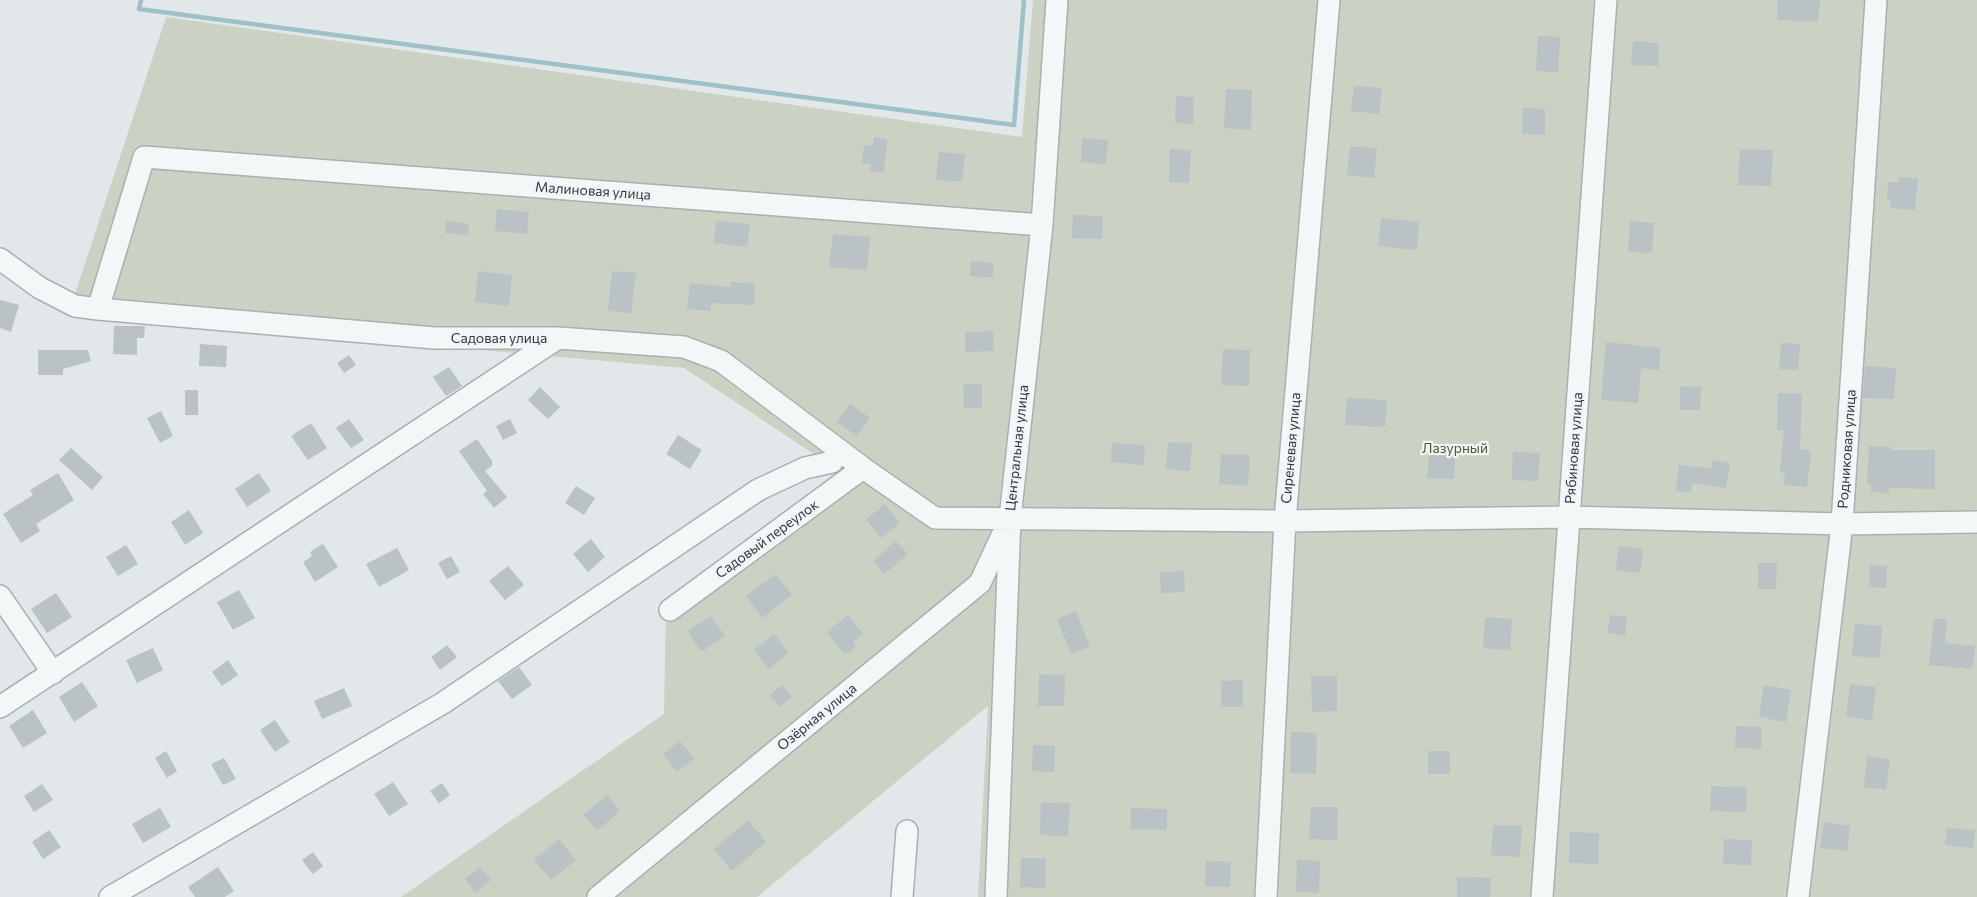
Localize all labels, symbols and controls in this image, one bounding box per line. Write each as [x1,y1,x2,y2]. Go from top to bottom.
street label: Малиновая улица [535,179,651,203]
street label: Садовая улица [451,330,547,346]
street label: Центральная улица [1002,384,1032,512]
street label: Родниковая улица [1834,389,1860,509]
street label: Сиреневая улица [1278,392,1304,504]
street label: Рябиновая улица [1562,392,1586,504]
park label: Лазурный [1422,440,1488,456]
street label: Садовый переулок [712,496,822,582]
street label: Озёрная улица [774,680,860,754]

